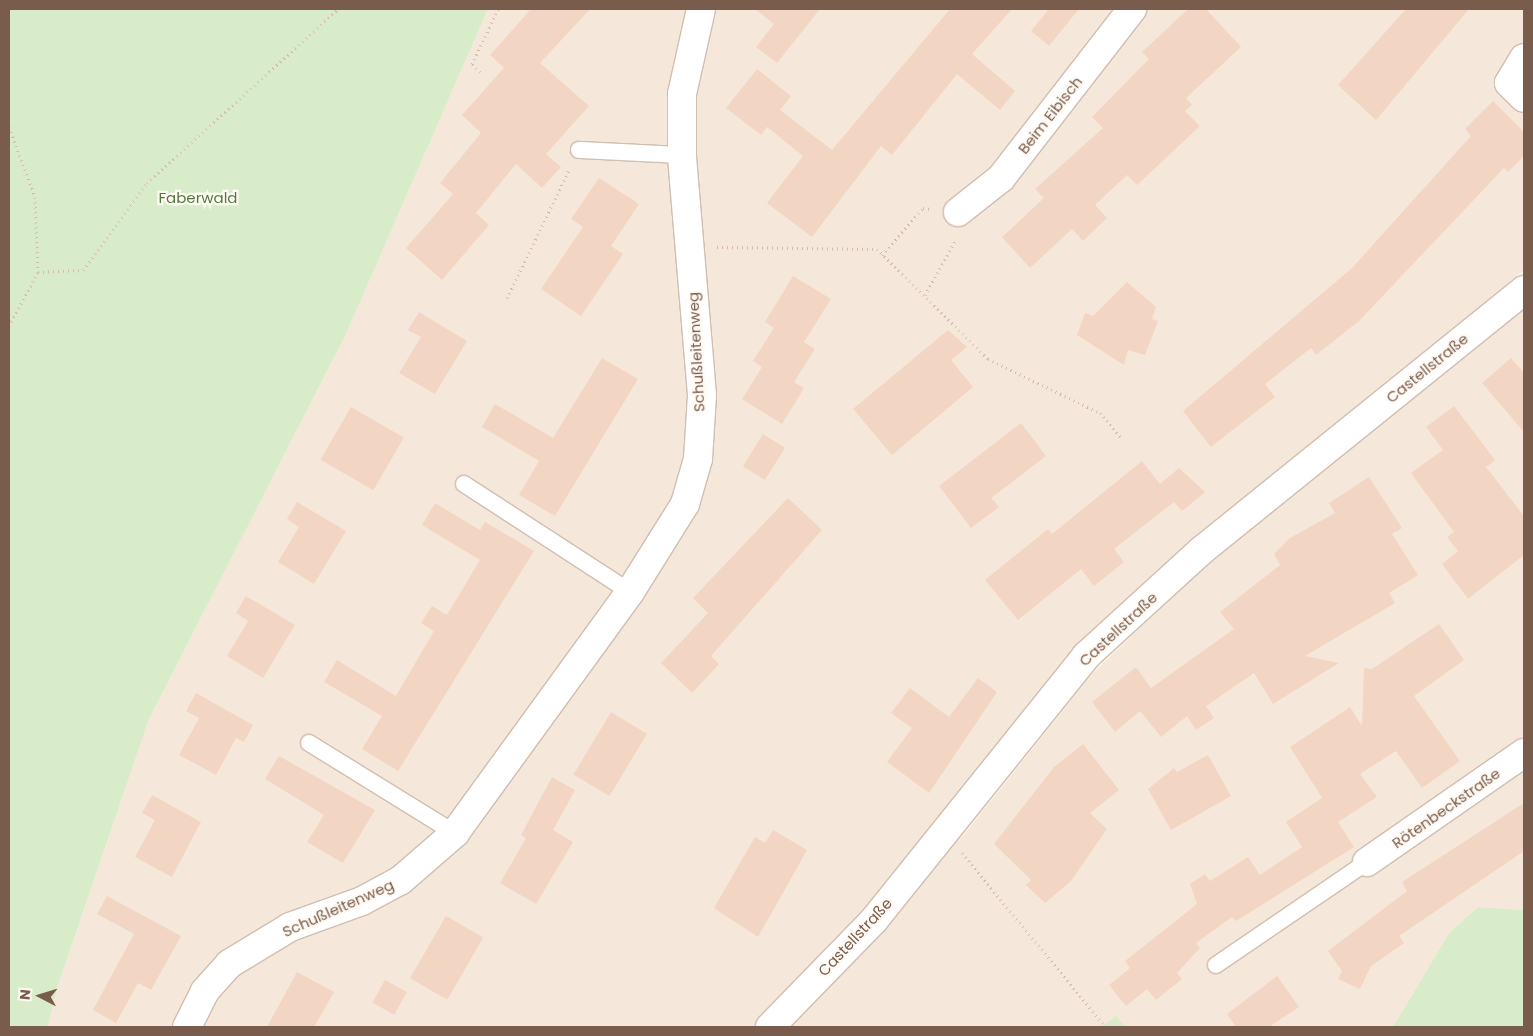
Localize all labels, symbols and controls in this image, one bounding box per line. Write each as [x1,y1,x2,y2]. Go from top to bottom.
street label: Beim Eibisch [1014,73,1086,157]
park label: Faberwald [158,189,238,207]
street label: Schußleitenweg [684,292,708,412]
street label: Castellstraße [1382,329,1472,407]
street label: Castellstraße [1075,588,1161,670]
street label: Rötenbeckstraße [1388,764,1504,852]
street label: Schußleitenweg [279,875,397,941]
street label: Castellstraße [814,894,896,980]
north arrow [15,971,65,1021]
text: N [15,989,35,1001]

